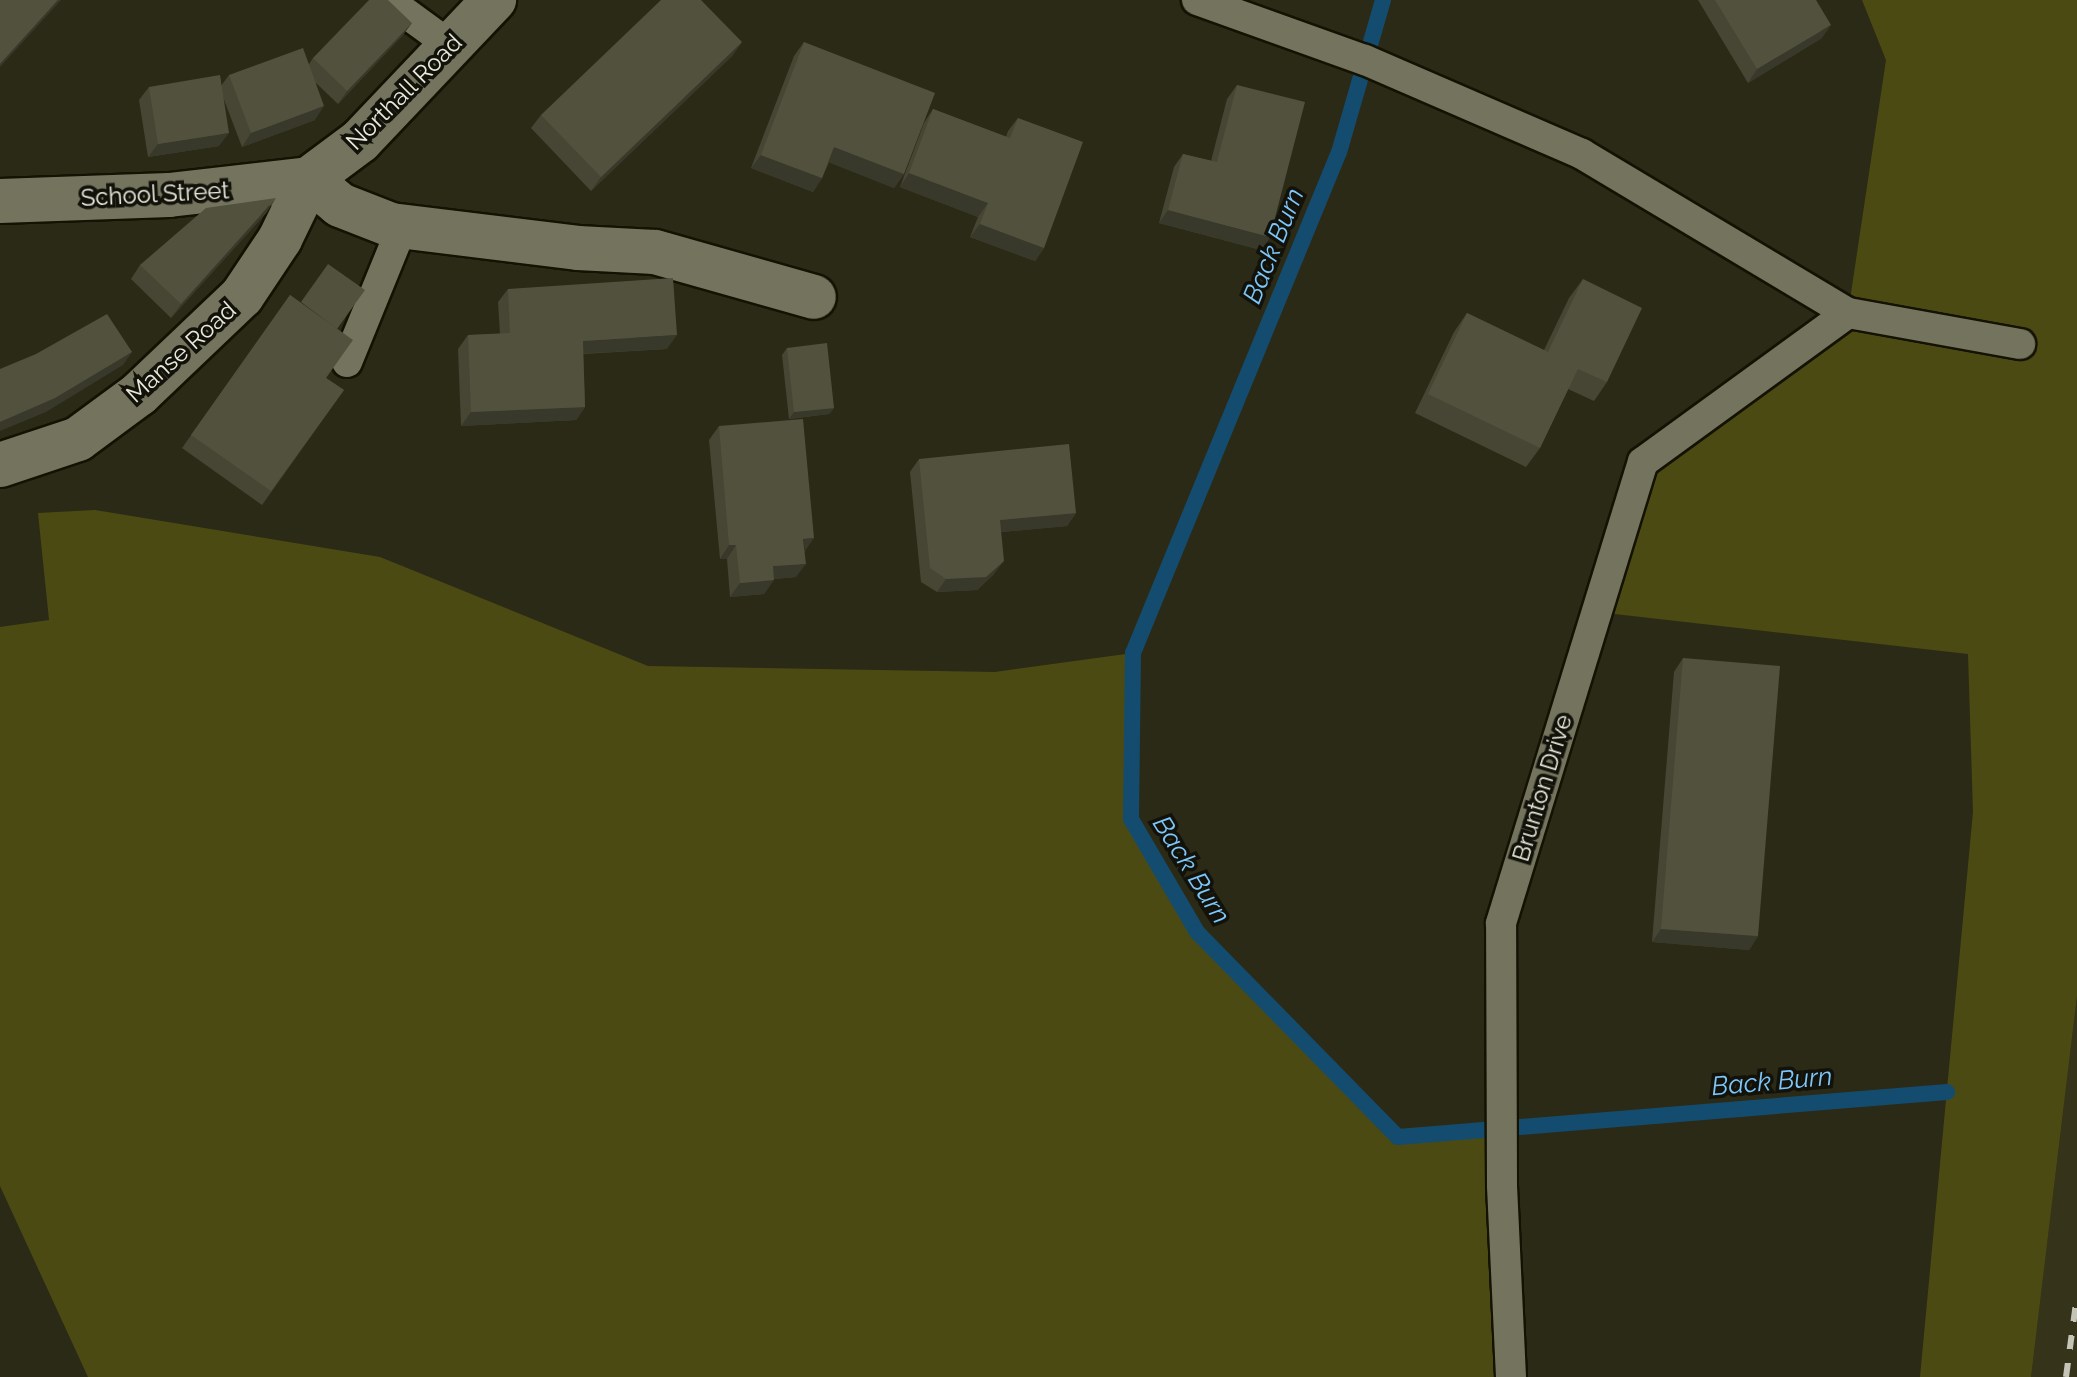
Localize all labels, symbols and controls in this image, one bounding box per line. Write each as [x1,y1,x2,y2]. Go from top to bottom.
street label: Northall Road [340,28,468,156]
street label: School Street [80,176,230,212]
water label: Back Burn [1237,184,1311,308]
street label: Manse Road [120,295,242,409]
street label: Brunton Drive [1506,711,1578,865]
water label: Back Burn [1146,810,1236,930]
water label: Back Burn [1710,1061,1834,1103]

